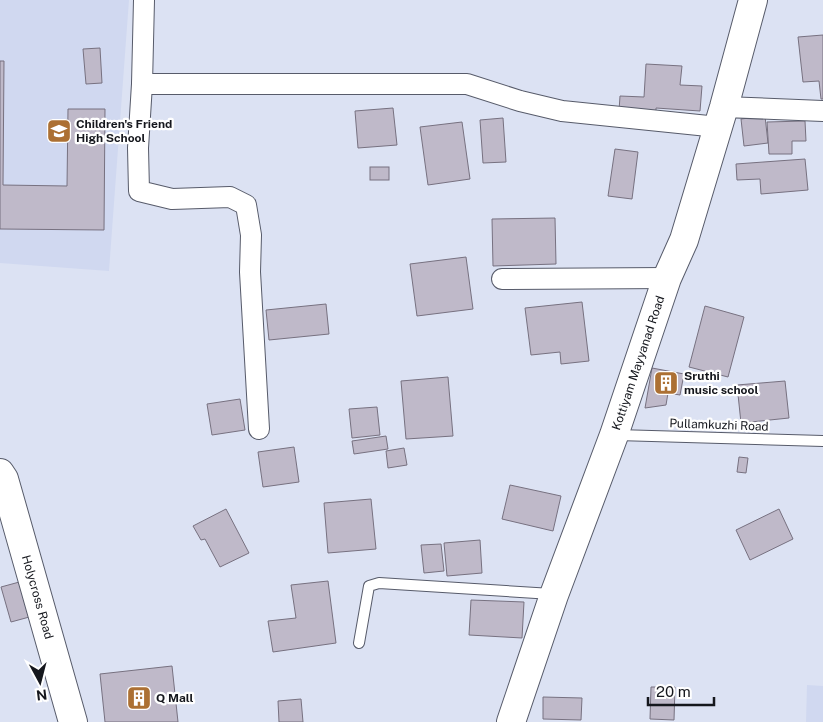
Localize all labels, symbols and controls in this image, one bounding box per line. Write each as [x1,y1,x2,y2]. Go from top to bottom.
place label: Children's Friend High School [76,117,172,145]
school or university icon: Children's Friend High School [46,118,72,144]
street label: Kottiyam Mayyanad Road [609,294,667,432]
place label: Sruthi music school [684,369,758,397]
building icon: Sruthi music school [653,370,679,396]
street label: Pullamkuzhi Road [669,416,769,434]
street label: Holycross Road [19,553,56,641]
north arrow [15,657,65,707]
scale bar [648,674,714,706]
text: 20 m [656,683,691,700]
building icon: Q Mall [126,685,152,711]
text: N [35,686,48,704]
place label: Q Mall [156,691,194,705]

